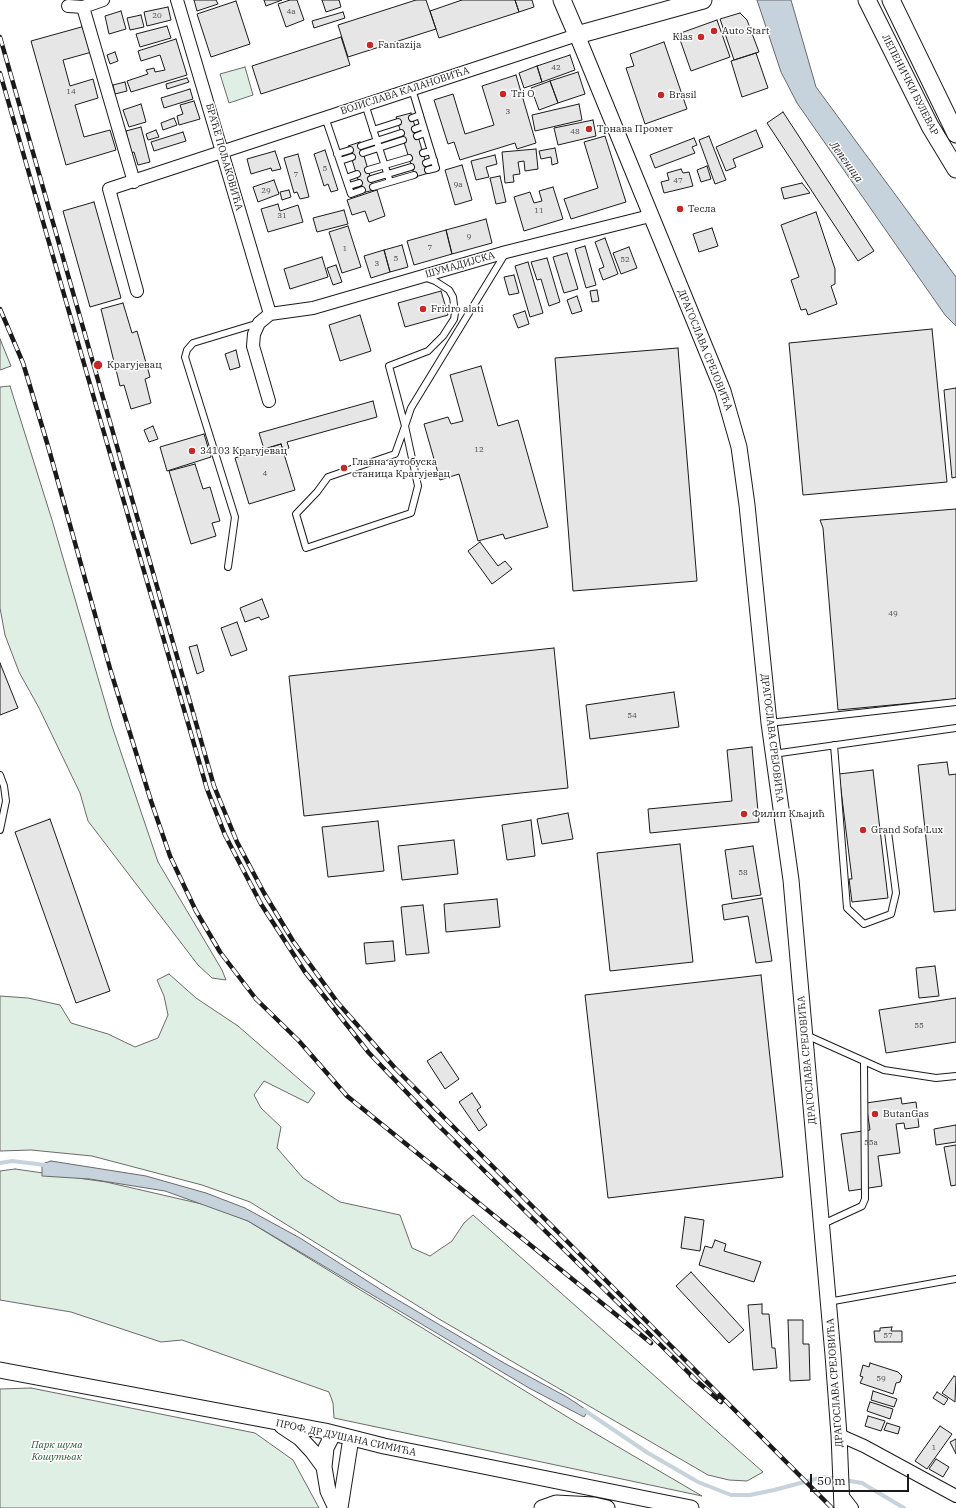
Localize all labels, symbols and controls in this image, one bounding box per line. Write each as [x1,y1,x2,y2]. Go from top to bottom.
house number: 4a [286,7,296,17]
house number: 20 [152,11,162,21]
place label: Auto Start [722,25,769,37]
marker: Auto Start [709,26,719,36]
place label: Klas [673,31,693,43]
marker: Klas [696,32,706,42]
street label: ЛЕПЕНИЧКИ БУЛЕВАР [879,32,941,138]
place label: Fantazija [378,39,421,51]
marker: Fantazija [365,40,375,50]
house number: 42 [551,63,561,73]
street label: ВОЈИСЛАВА КАЛАНОВИЋА [339,64,471,118]
house number: 14 [66,87,76,97]
place label: Tri O [511,88,534,100]
marker: Tri O [498,89,508,99]
place label: Brasil [669,89,697,101]
marker: Brasil [656,90,666,100]
street label: БРАЋЕ ПОЉАКОВИЋА [203,102,245,212]
house number: 3 [506,107,510,117]
place label: Трнава Промет [597,123,673,135]
marker: Трнава Промет [584,124,594,134]
house number: 48 [570,127,580,137]
water label: Лепеница [827,139,865,185]
house number: 5 [323,164,327,174]
house number: 7 [294,170,298,180]
house number: 47 [673,176,683,186]
house number: 9a [453,180,463,190]
house number: 29 [261,186,271,196]
place label: Тесла [688,203,716,215]
marker: Тесла [675,204,685,214]
house number: 11 [534,206,544,216]
house number: 31 [277,211,287,221]
house number: 9 [467,232,471,242]
house number: 7 [428,243,432,253]
house number: 1 [343,244,347,254]
street label: ШУМАДИЈСКА [424,249,496,281]
house number: 5 [394,254,398,264]
house number: 52 [620,255,630,265]
house number: 3 [375,259,379,269]
street label: ДРАГОСЛАВА СРЕЈОВИЋА [675,288,735,412]
place label: Fridro alati [431,303,484,315]
marker: Fridro alati [418,304,428,314]
marker: Крагујевац [92,359,104,371]
place label: Крагујевац [107,359,162,371]
place label: 34103 Крагујевац [200,445,287,457]
house number: 12 [474,445,484,455]
marker: 34103 Крагујевац [187,446,197,456]
place label: Главна аутобуска станица Крагујевац [352,456,450,480]
marker: Главна аутобуска станица Крагујевац [339,463,349,473]
house number: 4 [263,469,267,479]
house number: 49 [888,609,898,619]
street label: ДРАГОСЛАВА СРЕЈОВИЋА [758,673,786,803]
house number: 54 [627,711,637,721]
place label: Филип Кљајић [752,808,825,820]
marker: Филип Кљајић [739,809,749,819]
place label: Grand Sofa Lux [871,824,943,836]
marker: Grand Sofa Lux [858,825,868,835]
house number: 58 [738,868,748,878]
street label: ДРАГОСЛАВА СРЕЈОВИЋА [795,995,819,1125]
house number: 55 [914,1021,924,1031]
place label: ButanGas [883,1108,929,1120]
marker: ButanGas [870,1109,880,1119]
house number: 55a [864,1138,878,1148]
street label: ДРАГОСЛАВА СРЕЈОВИЋА [825,1318,845,1448]
house number: 57 [883,1331,893,1341]
house number: 59 [876,1374,886,1384]
street label: ПРОФ. ДР ДУШАНА СИМИЋА [275,1417,417,1459]
park label: Парк шума Кошутњак [31,1439,83,1462]
house number: 1 [932,1443,936,1453]
scale bar [812,1466,911,1492]
text: 50 m [817,1473,846,1488]

